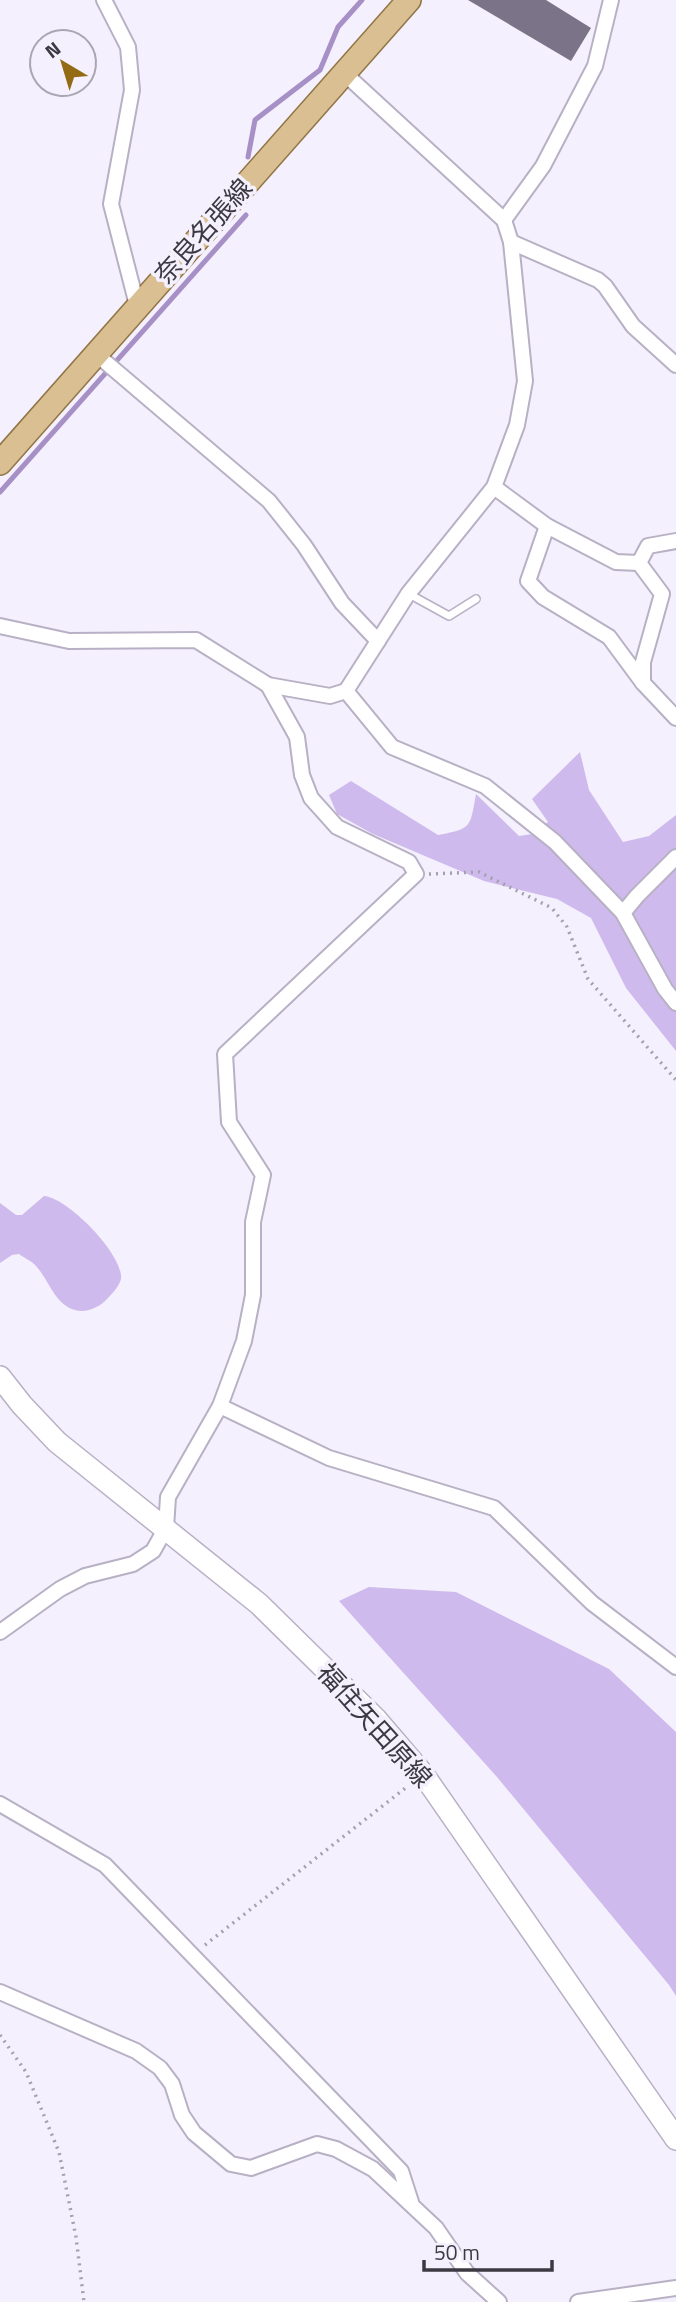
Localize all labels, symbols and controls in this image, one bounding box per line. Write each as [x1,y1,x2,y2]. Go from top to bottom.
north arrow [28,28,98,98]
text: N [38,34,66,65]
street label: 奈良名張線 [145,170,261,292]
street label: 福住矢田原線 [308,1654,442,1796]
scale bar [424,2228,552,2272]
text: 50 m [434,2236,480,2268]

